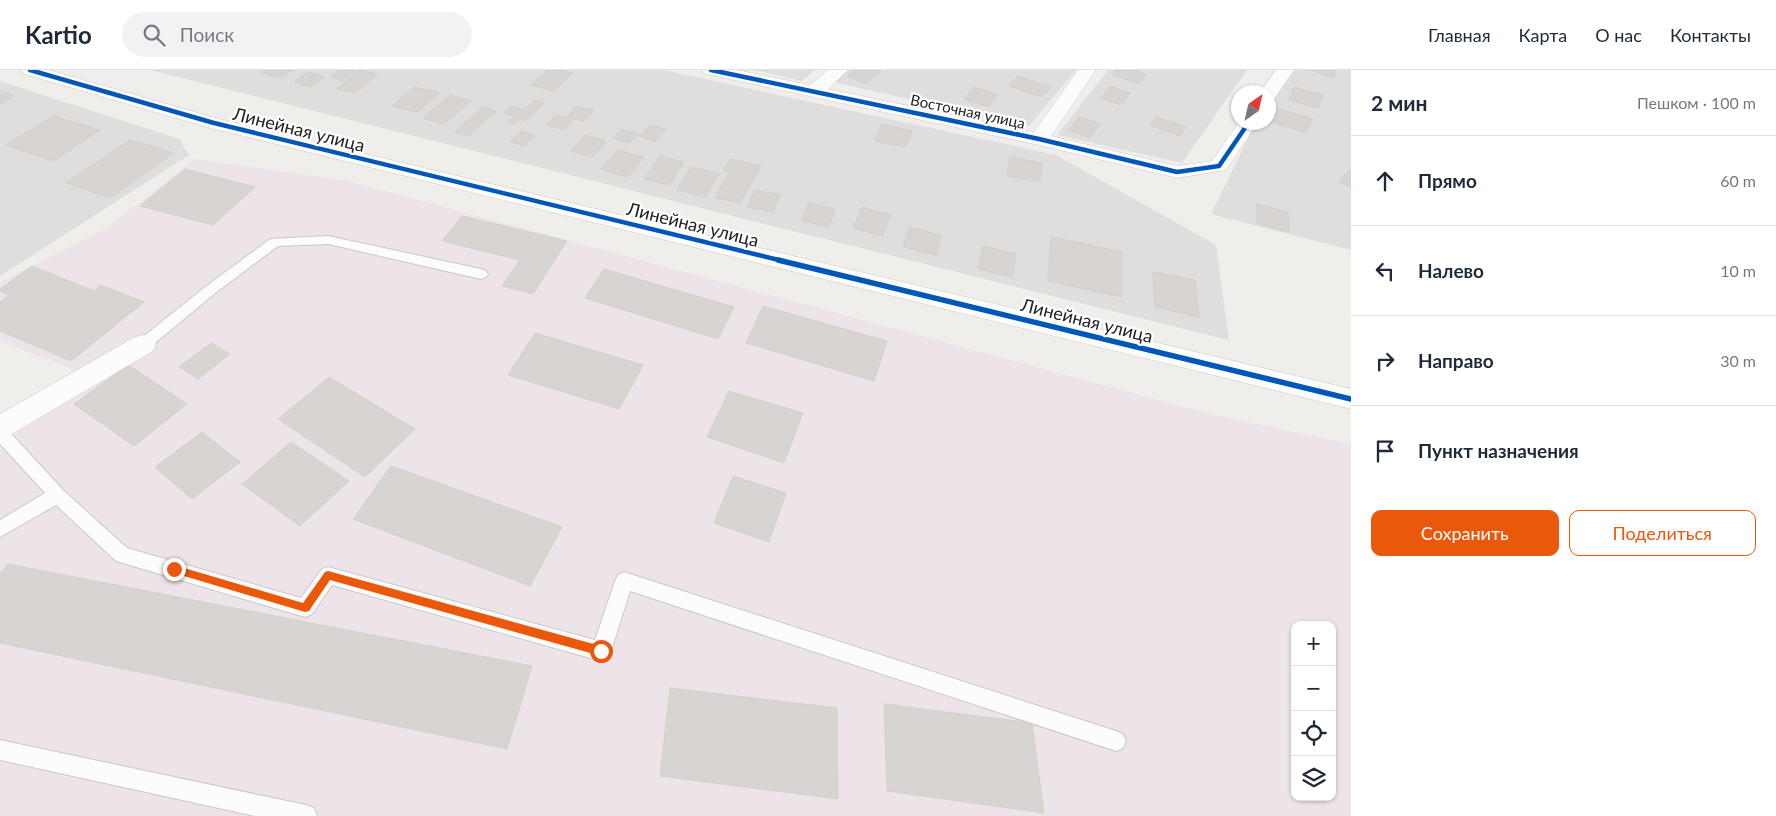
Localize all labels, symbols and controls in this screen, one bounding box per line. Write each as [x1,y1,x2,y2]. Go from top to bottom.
search box [122,12,472,57]
text: Kartio [25,20,92,49]
icon: search [140,21,168,49]
text: Поиск [180,23,234,46]
text: Главная [1428,24,1491,46]
text: Карта [1519,24,1567,46]
text: О нас [1595,24,1642,46]
text: Контакты [1670,24,1751,46]
north arrow [1231,85,1276,130]
street label: Восточная улица [909,90,1027,132]
text: 2 мин [1371,90,1428,115]
text: Пешком · 100 m [1637,93,1756,112]
street label: Линейная улица [230,102,367,156]
icon: ahead [1371,167,1399,195]
text: Прямо [1418,169,1477,192]
text: 60 m [1720,171,1756,190]
street label: Линейная улица [624,197,761,251]
icon: left [1371,257,1399,285]
text: Налево [1418,259,1484,282]
text: 10 m [1720,261,1756,280]
street label: Линейная улица [1018,293,1155,347]
icon: right [1371,347,1399,375]
text: Направо [1418,349,1494,372]
text: 30 m [1720,351,1756,370]
icon: arrive [1371,437,1399,465]
text: Пункт назначения [1418,439,1579,462]
button: Сохранить [1371,510,1559,556]
button: Поделиться [1569,510,1756,556]
route end [163,558,186,581]
map controls [1291,621,1336,801]
button: + [1291,621,1336,666]
route start [590,640,613,663]
button: − [1291,666,1336,711]
button: locate [1291,711,1336,756]
button: layers [1291,756,1336,801]

